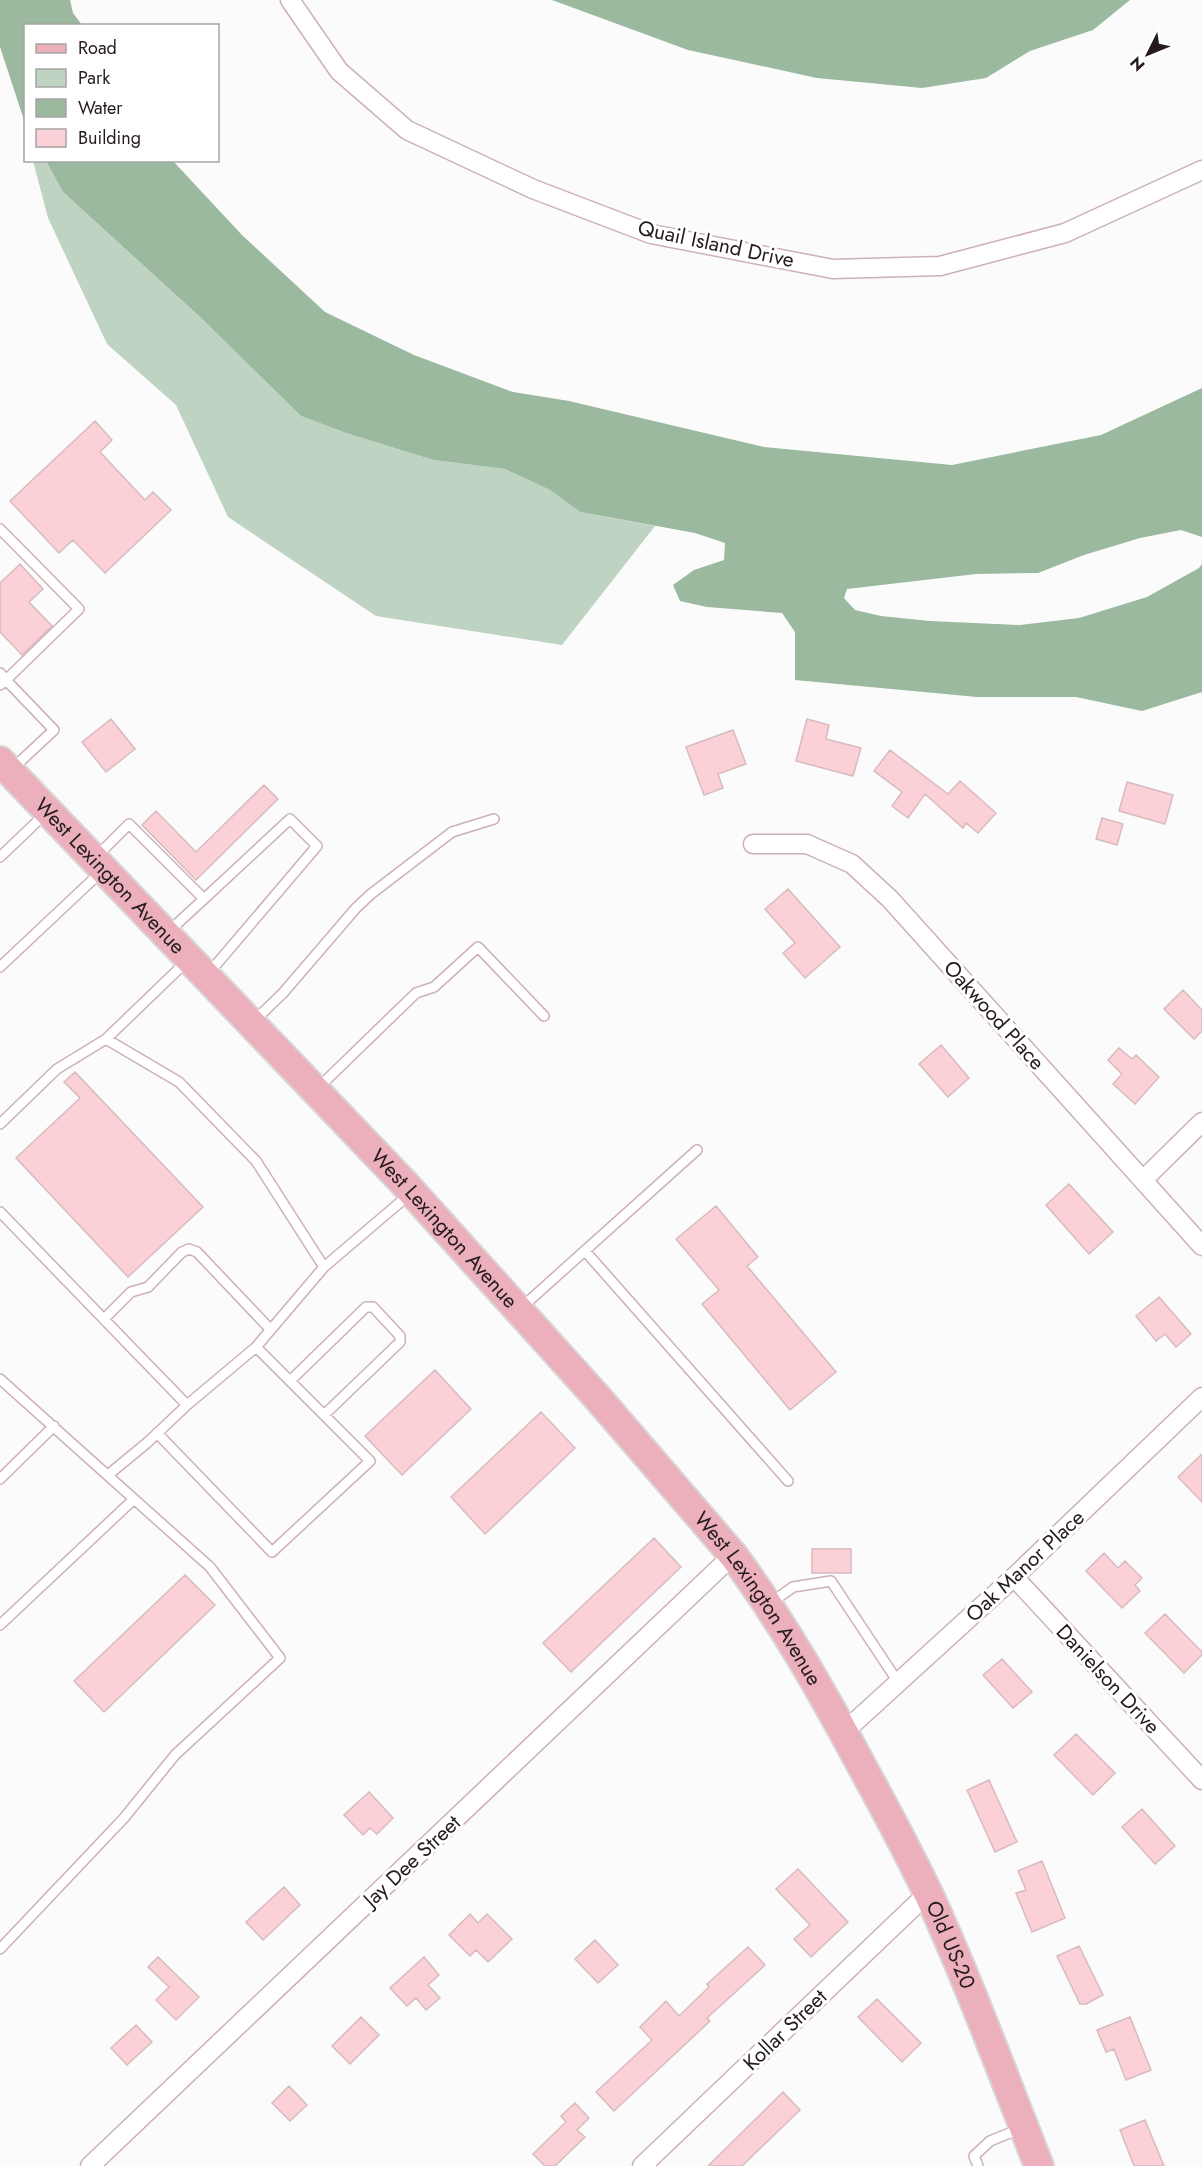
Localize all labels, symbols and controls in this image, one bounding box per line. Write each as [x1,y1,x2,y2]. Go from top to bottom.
legend [24,24,219,162]
north arrow [1118,24,1178,84]
text: Road [78,35,117,61]
text: N [1125,51,1150,76]
text: Park [78,65,110,91]
text: Water [78,95,123,121]
text: Building [78,125,141,151]
street label: Quail Island Drive [635,213,797,275]
street label: West Lexington Avenue [28,791,192,961]
street label: Oakwood Place [936,953,1052,1077]
street label: West Lexington Avenue [364,1142,525,1315]
street label: Oak Manor Place [959,1503,1091,1629]
street label: West Lexington Avenue [687,1505,829,1691]
street label: Danielson Drive [1049,1617,1167,1741]
street label: Jay Dee Street [355,1808,467,1916]
street label: Old US-20 [918,1896,983,1993]
street label: Kollar Street [736,1982,834,2078]

